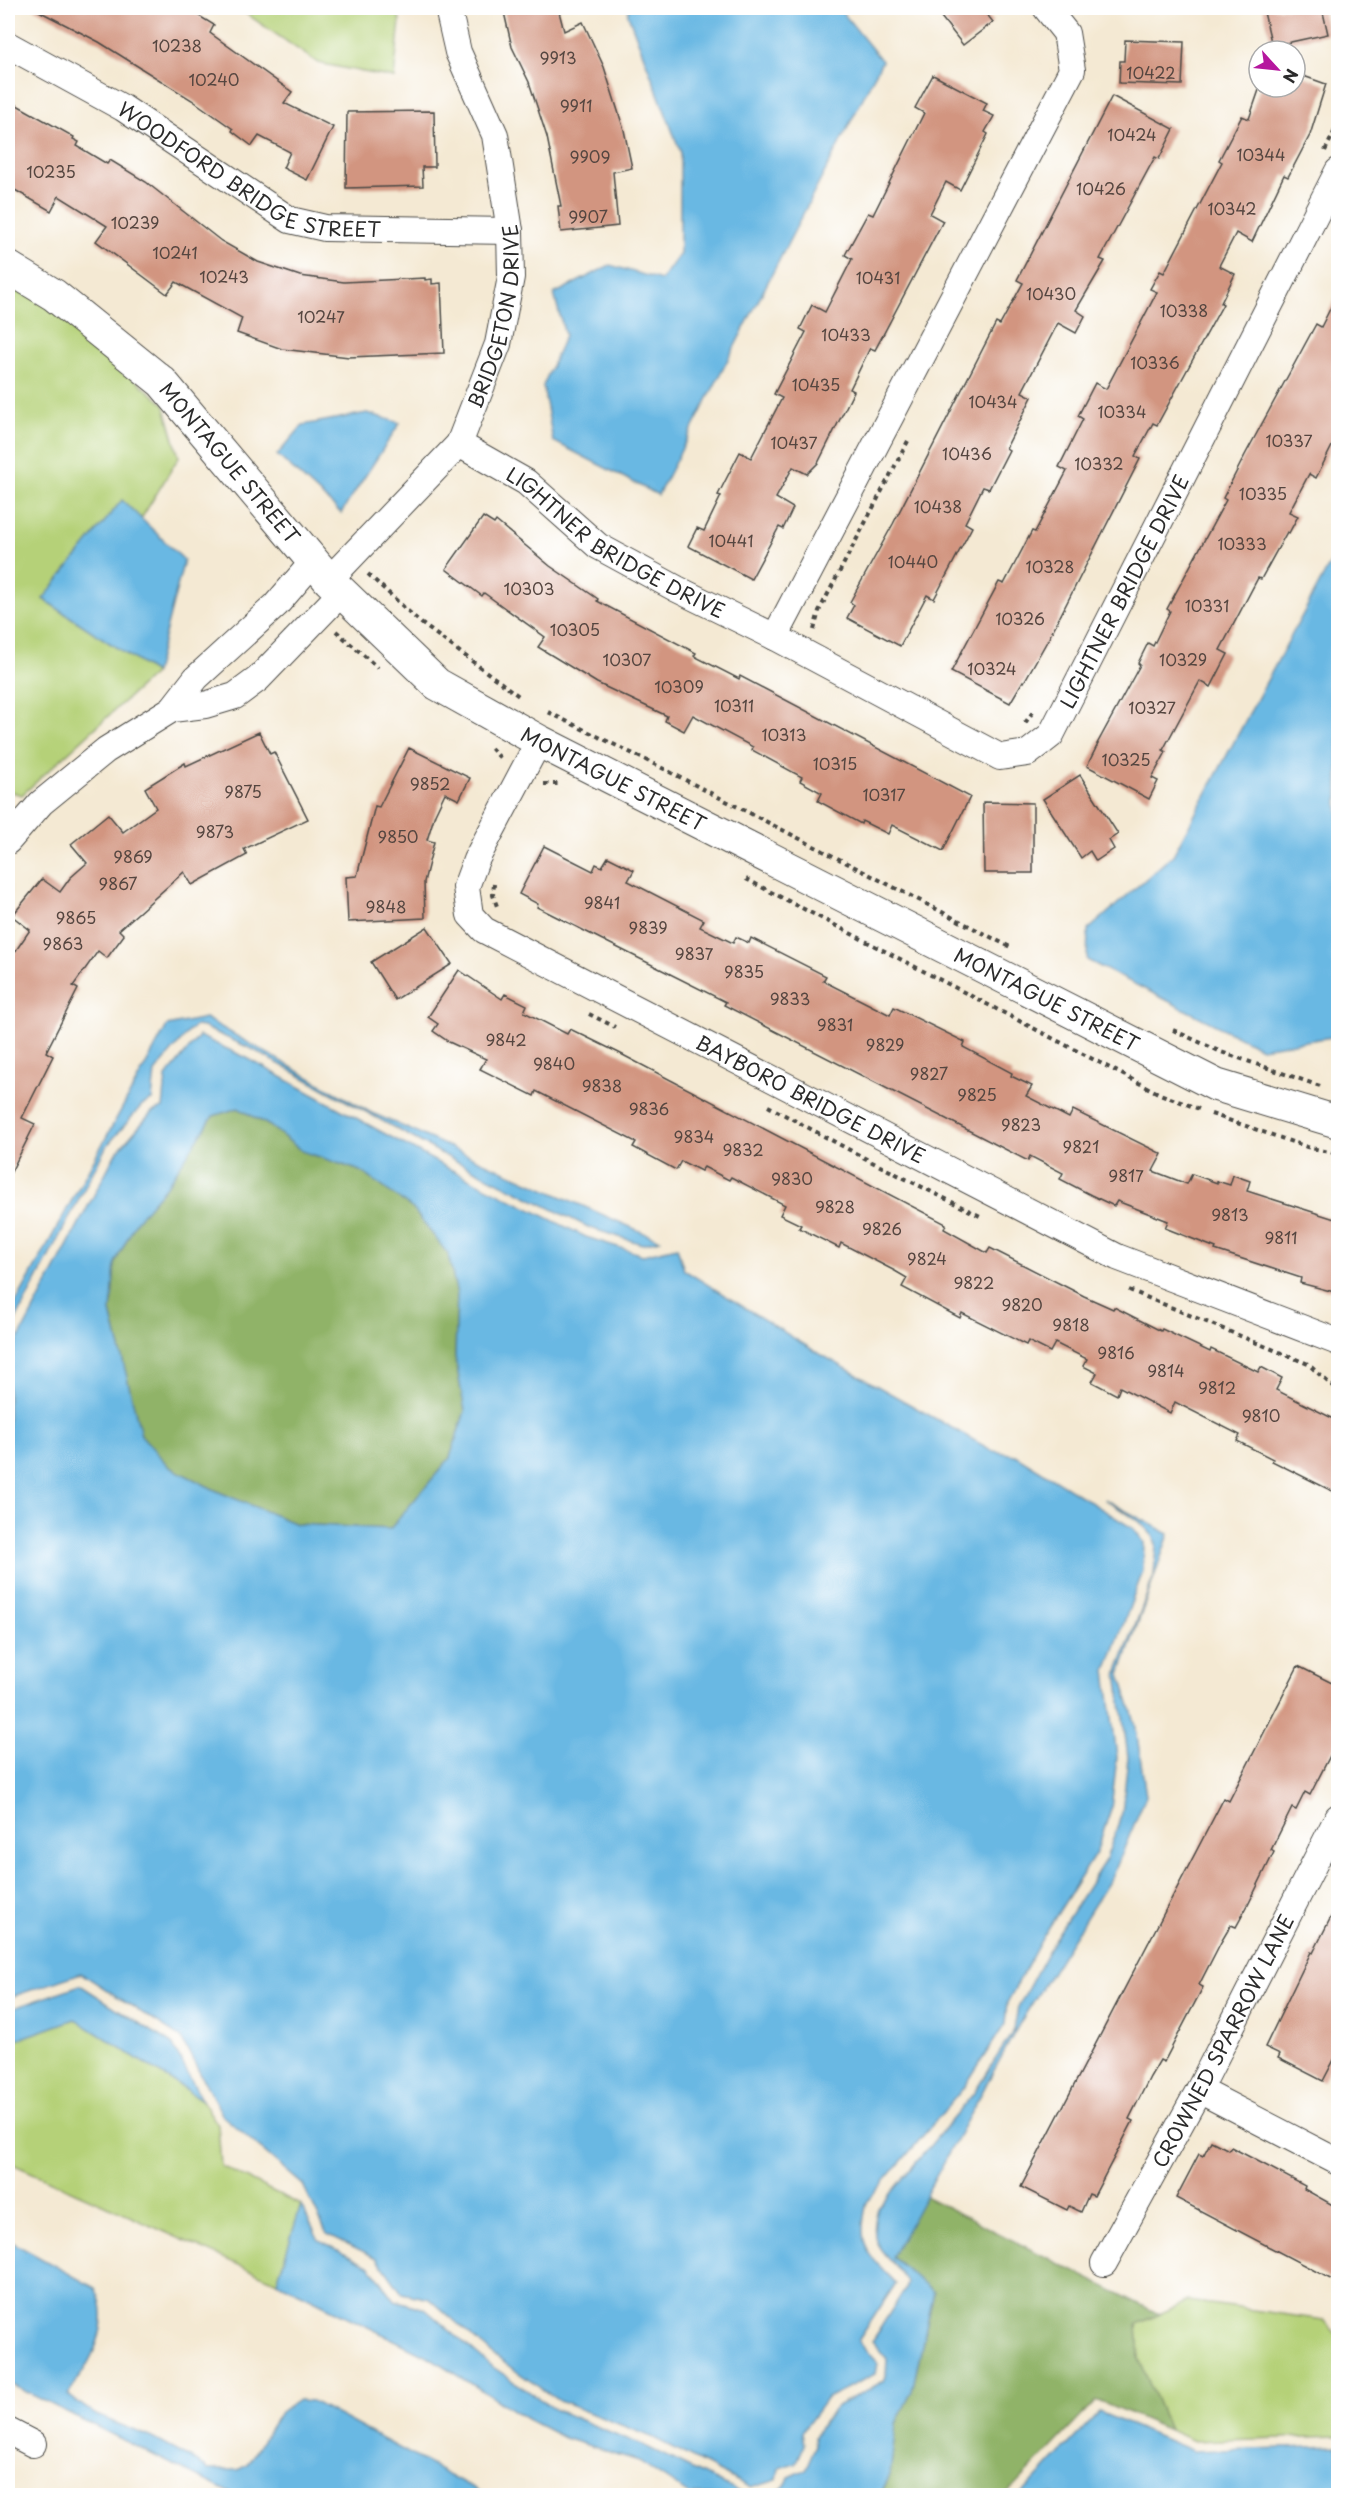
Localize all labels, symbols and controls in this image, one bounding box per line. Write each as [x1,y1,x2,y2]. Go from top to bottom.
house number: 10238 [152,33,202,57]
north arrow [1247,39,1307,99]
house number: 9913 [539,45,577,69]
house number: 10422 [1126,60,1176,84]
text: N [1278,65,1305,87]
house number: 10240 [189,67,239,91]
house number: 9911 [560,93,592,117]
street label: WOODFORD BRIDGE STREET [112,94,381,244]
house number: 10424 [1107,122,1157,146]
house number: 10344 [1236,142,1286,166]
house number: 9909 [570,144,611,168]
house number: 10235 [26,159,76,183]
house number: 10426 [1076,176,1126,200]
house number: 10342 [1207,196,1257,220]
house number: 9907 [568,204,608,228]
house number: 10239 [111,210,159,234]
street label: BRIDGETON DRIVE [459,222,527,412]
house number: 10241 [152,240,198,264]
house number: 10243 [199,264,249,288]
house number: 10431 [856,265,900,289]
house number: 10430 [1026,281,1076,305]
house number: 10338 [1160,298,1208,322]
house number: 10247 [297,304,345,328]
house number: 10433 [821,322,871,346]
house number: 10336 [1130,350,1180,374]
house number: 10435 [792,372,840,396]
street label: MONTAGUE STREET [153,375,307,550]
house number: 10434 [968,389,1018,413]
house number: 10334 [1098,399,1146,423]
house number: 10337 [1265,428,1313,452]
house number: 10437 [770,430,818,454]
house number: 10436 [942,441,992,465]
house number: 10332 [1074,451,1124,475]
street label: LIGHTNER BRIDGE DRIVE [501,459,730,625]
street label: LIGHTNER BRIDGE DRIVE [1052,469,1196,713]
house number: 10335 [1239,481,1287,505]
house number: 10438 [914,494,962,518]
house number: 10441 [709,528,753,552]
house number: 10333 [1217,531,1267,555]
house number: 10440 [888,549,938,573]
house number: 10328 [1025,554,1075,578]
house number: 10303 [504,576,554,600]
house number: 10331 [1185,593,1229,617]
house number: 10326 [995,606,1045,630]
house number: 10305 [550,617,600,641]
house number: 10307 [603,647,651,671]
house number: 10329 [1159,647,1207,671]
house number: 10324 [967,656,1017,680]
house number: 10309 [654,674,704,698]
house number: 10311 [714,693,754,717]
house number: 10327 [1128,695,1176,719]
street label: MONTAGUE STREET [516,719,712,839]
house number: 10313 [761,722,807,746]
house number: 10325 [1101,747,1151,771]
house number: 10315 [813,751,857,775]
house number: 9852 [410,771,450,795]
house number: 9875 [224,779,262,803]
house number: 10317 [862,782,906,806]
house number: 9873 [196,819,234,843]
house number: 9850 [377,824,419,848]
house number: 9869 [113,844,153,868]
house number: 9867 [99,871,137,895]
house number: 9841 [584,890,620,914]
house number: 9848 [366,894,406,918]
house number: 9865 [56,905,96,929]
house number: 9839 [628,915,668,939]
house number: 9863 [43,931,83,955]
street label: MONTAGUE STREET [949,939,1145,1059]
house number: 9837 [675,941,714,965]
house number: 9835 [724,959,764,983]
house number: 9833 [770,986,810,1010]
house number: 9831 [817,1012,853,1036]
house number: 9842 [485,1027,527,1051]
street label: BAYBORO BRIDGE DRIVE [691,1027,931,1171]
house number: 9829 [866,1032,904,1056]
house number: 9840 [533,1051,575,1075]
house number: 9827 [910,1061,948,1085]
house number: 9838 [582,1073,622,1097]
house number: 9825 [957,1082,997,1106]
house number: 9836 [629,1096,669,1120]
house number: 9823 [1001,1112,1041,1136]
house number: 9834 [674,1124,714,1148]
house number: 9821 [1063,1134,1099,1158]
house number: 9832 [722,1137,764,1161]
house number: 9817 [1108,1163,1144,1187]
house number: 9830 [771,1166,813,1190]
house number: 9828 [815,1194,855,1218]
house number: 9813 [1211,1202,1249,1226]
house number: 9826 [862,1216,902,1240]
house number: 9811 [1264,1225,1298,1249]
house number: 9824 [907,1246,947,1270]
house number: 9822 [954,1270,994,1294]
house number: 9820 [1001,1292,1043,1316]
house number: 9818 [1052,1312,1090,1336]
house number: 9816 [1097,1340,1135,1364]
house number: 9814 [1147,1358,1185,1382]
house number: 9812 [1198,1375,1236,1399]
house number: 9810 [1242,1403,1280,1427]
street label: CROWNED SPARROW LANE [1144,1909,1301,2173]

